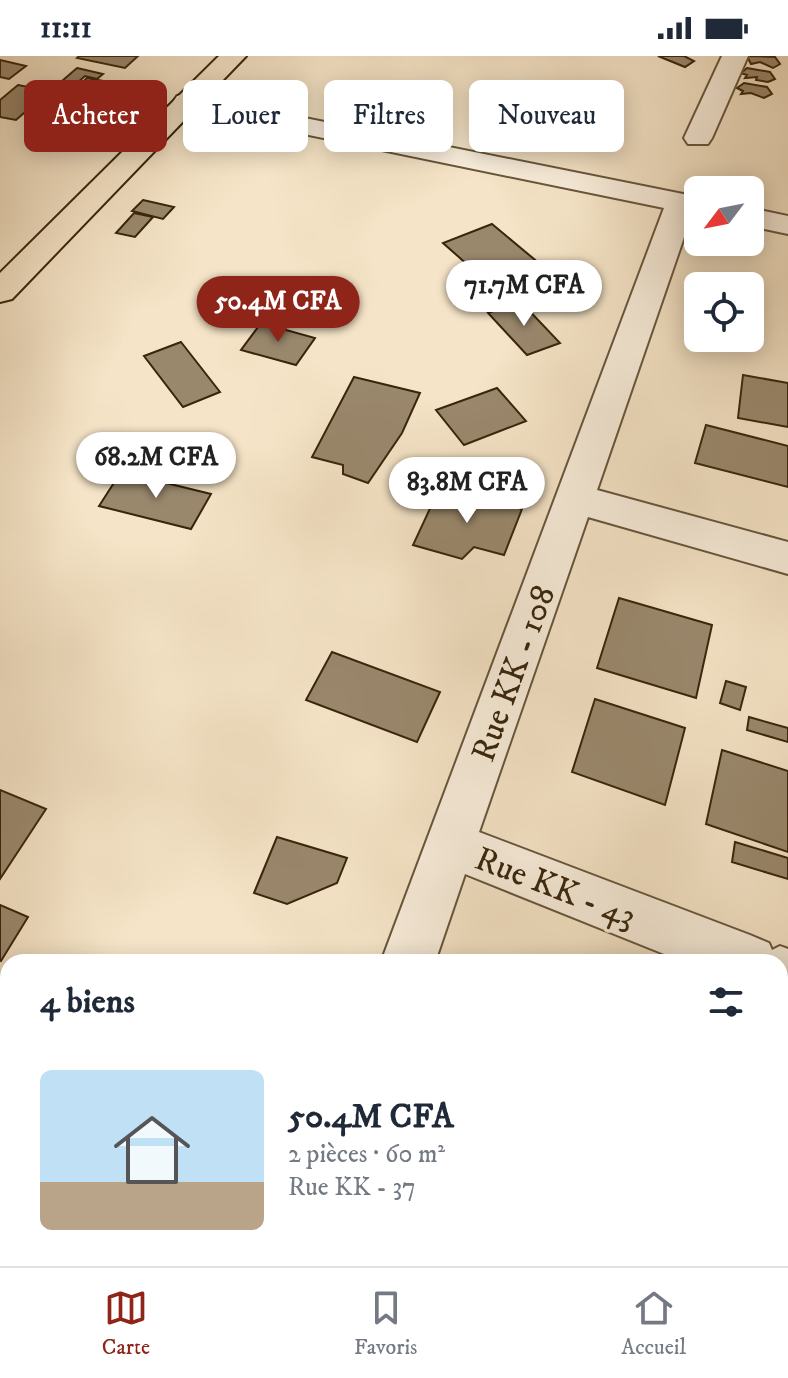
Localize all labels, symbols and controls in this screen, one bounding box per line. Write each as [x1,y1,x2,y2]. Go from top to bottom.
text: 11:11 [40,10,92,47]
chip: Acheter [24,80,167,152]
chip: Louer [183,80,308,152]
chip: Filtres [324,80,453,152]
chip: Nouveau [469,80,624,152]
north arrow [684,176,764,256]
map controls [684,176,764,352]
pin: 71.7M CFA [432,260,616,328]
text: 71.7M CFA [464,269,584,302]
button: locate [684,272,764,352]
pin: 50.4M CFA [186,276,370,344]
text: 50.4M CFA [215,285,341,318]
pin: 68.2M CFA [64,432,248,500]
text: 68.2M CFA [94,441,218,474]
pin: 83.8M CFA [375,457,559,525]
text: 83.8M CFA [407,466,527,499]
street label: Rue KK - 108 [463,580,565,767]
street label: Rue KK - 43 [469,838,642,938]
icon: filters [704,980,748,1024]
text: 4 biens [40,981,135,1023]
text: 50.4M CFA [288,1096,454,1138]
icon: home [104,1102,200,1198]
text: 2 pièces · 60 m² [288,1138,445,1171]
text: Rue KK - 37 [288,1171,416,1204]
tab: Carte [102,1286,150,1361]
tab: Favoris [354,1286,417,1361]
tab: Accueil [621,1286,686,1361]

